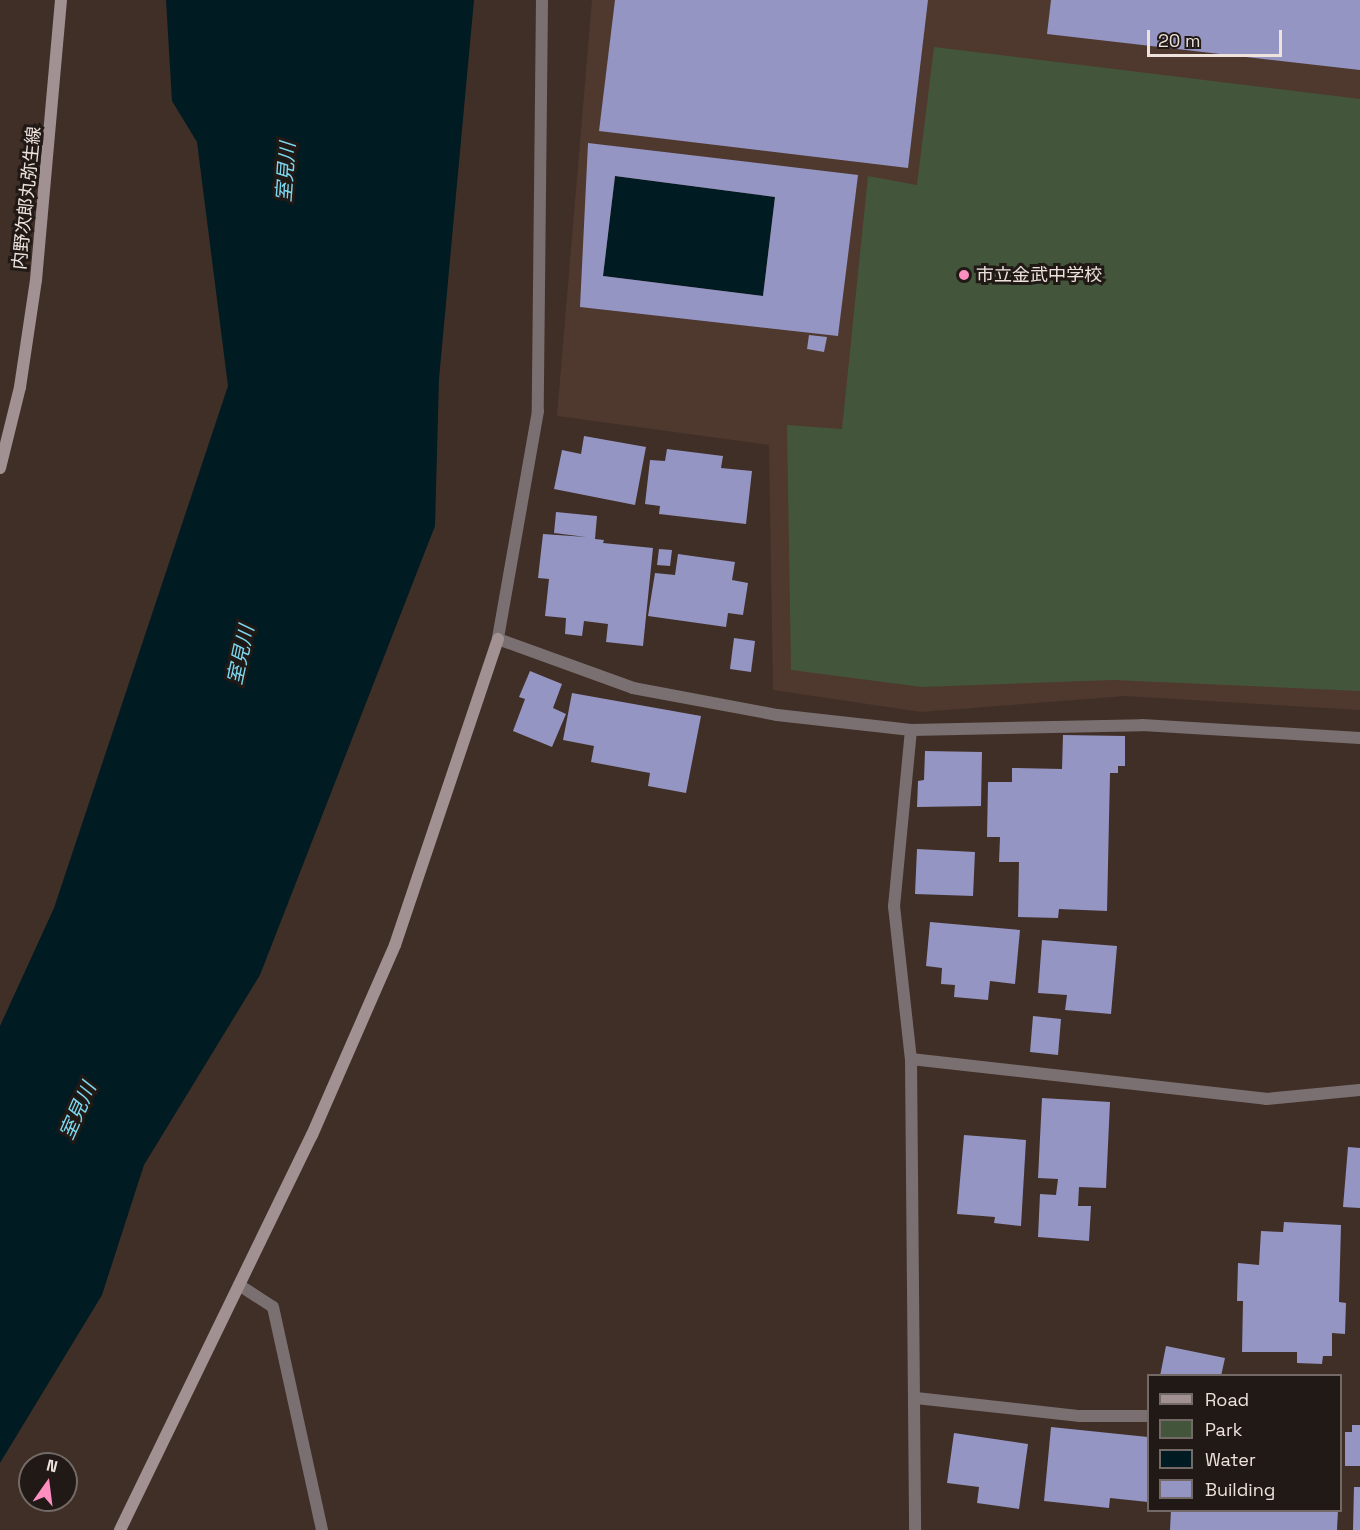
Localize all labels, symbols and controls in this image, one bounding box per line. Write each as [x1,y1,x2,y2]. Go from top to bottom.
scale bar [1150,18,1285,56]
text: 20 m [1158,29,1201,52]
street label: 内野次郎丸弥生線 [9,125,45,271]
water label: 室見川 [272,141,300,203]
place label: 市立金武中学校 [976,264,1102,286]
marker: 市立金武中学校 [957,268,971,282]
water label: 室見川 [223,623,259,687]
water label: 室見川 [55,1079,101,1143]
legend [1147,1374,1342,1512]
text: Road [1205,1388,1249,1411]
text: Park [1205,1418,1242,1441]
text: Water [1205,1448,1256,1471]
north arrow [18,1452,78,1512]
text: N [44,1455,60,1477]
text: Building [1205,1478,1275,1501]

